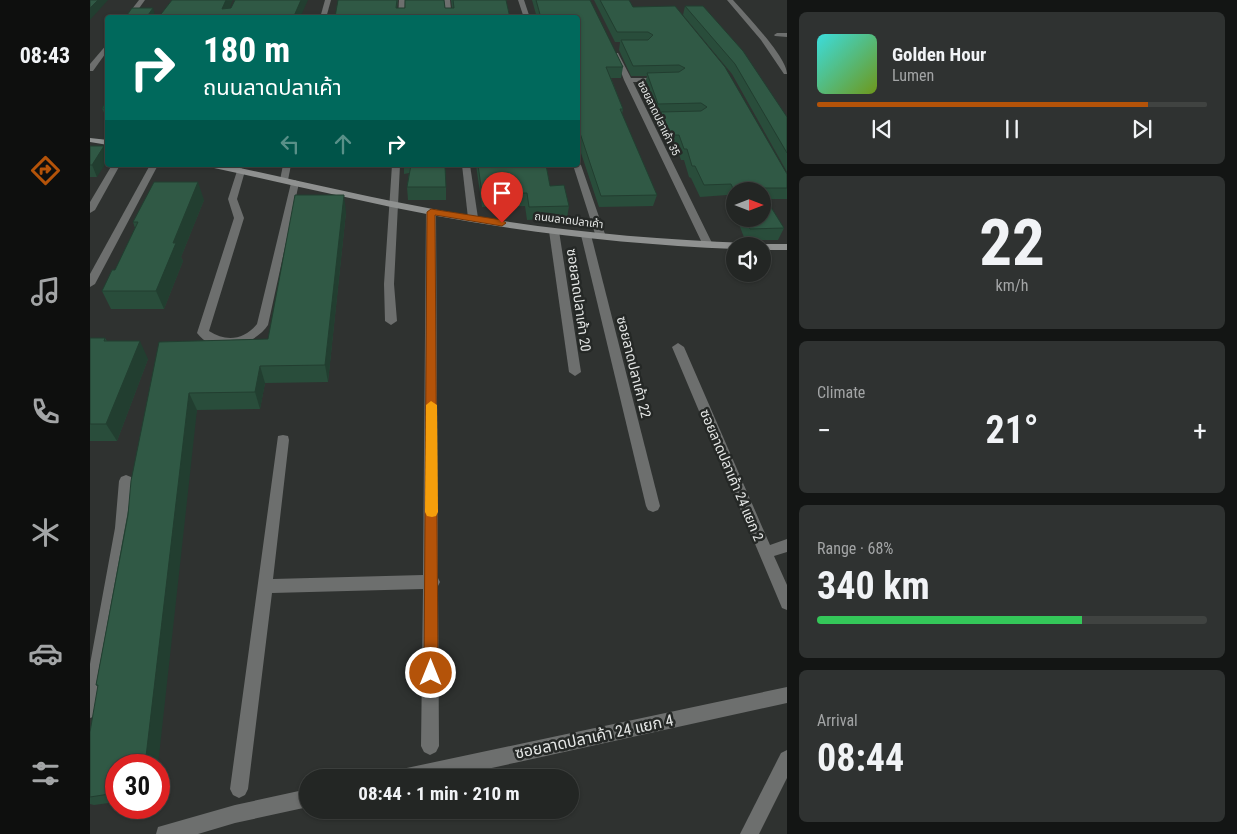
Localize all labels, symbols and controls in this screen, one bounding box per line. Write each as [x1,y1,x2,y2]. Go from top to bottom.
text: 180 m [203,30,290,71]
icon: right [120,35,185,100]
text: 08:43 [20,43,70,68]
text: Golden Hour [892,43,986,66]
text: Lumen [892,66,934,85]
text: ถนนลาดปลาเค้า [203,75,342,100]
street label: ซอยลาดปลาเค้า 35 [635,79,682,158]
icon: previous [868,115,896,143]
icon: pause [998,115,1026,143]
icon: next [1128,115,1156,143]
icon: left [276,130,304,158]
icon: ahead [329,130,357,158]
icon: right [382,130,410,158]
icon: directions [28,153,63,188]
pin [481,172,523,223]
icon: arrive [488,179,516,207]
north arrow [726,182,771,228]
map controls [726,182,771,282]
text: 22 [979,205,1045,281]
street label: ถนนลาดปลาเค้า [534,210,604,231]
button: sound [726,237,771,282]
street label: ซอยลาดปลาเค้า 20 [564,247,594,353]
icon: music [28,274,63,309]
text: km/h [996,276,1028,295]
street label: ซอยลาดปลาเค้า 22 [614,315,654,419]
text: Climate [817,383,865,402]
icon: phone [28,394,63,429]
street label: ซอยลาดปลาเค้า 24 แยก 2 [697,407,767,543]
text: 21° [985,408,1039,452]
text: − [817,414,831,447]
text: + [1193,414,1207,447]
icon: climate [28,515,63,550]
text: Range · 68% [817,539,893,558]
text: 340 km [817,564,930,608]
icon: car [28,636,63,671]
position arrow [404,646,456,698]
street label: ซอยลาดปลาเค้า 24 แยก 4 [513,710,675,763]
text: Arrival [817,711,858,730]
text: 08:44 [817,736,904,780]
speed limit sign: 30 [105,754,170,819]
icon: filters [28,756,63,791]
text: 08:44 · 1 min · 210 m [358,782,520,805]

